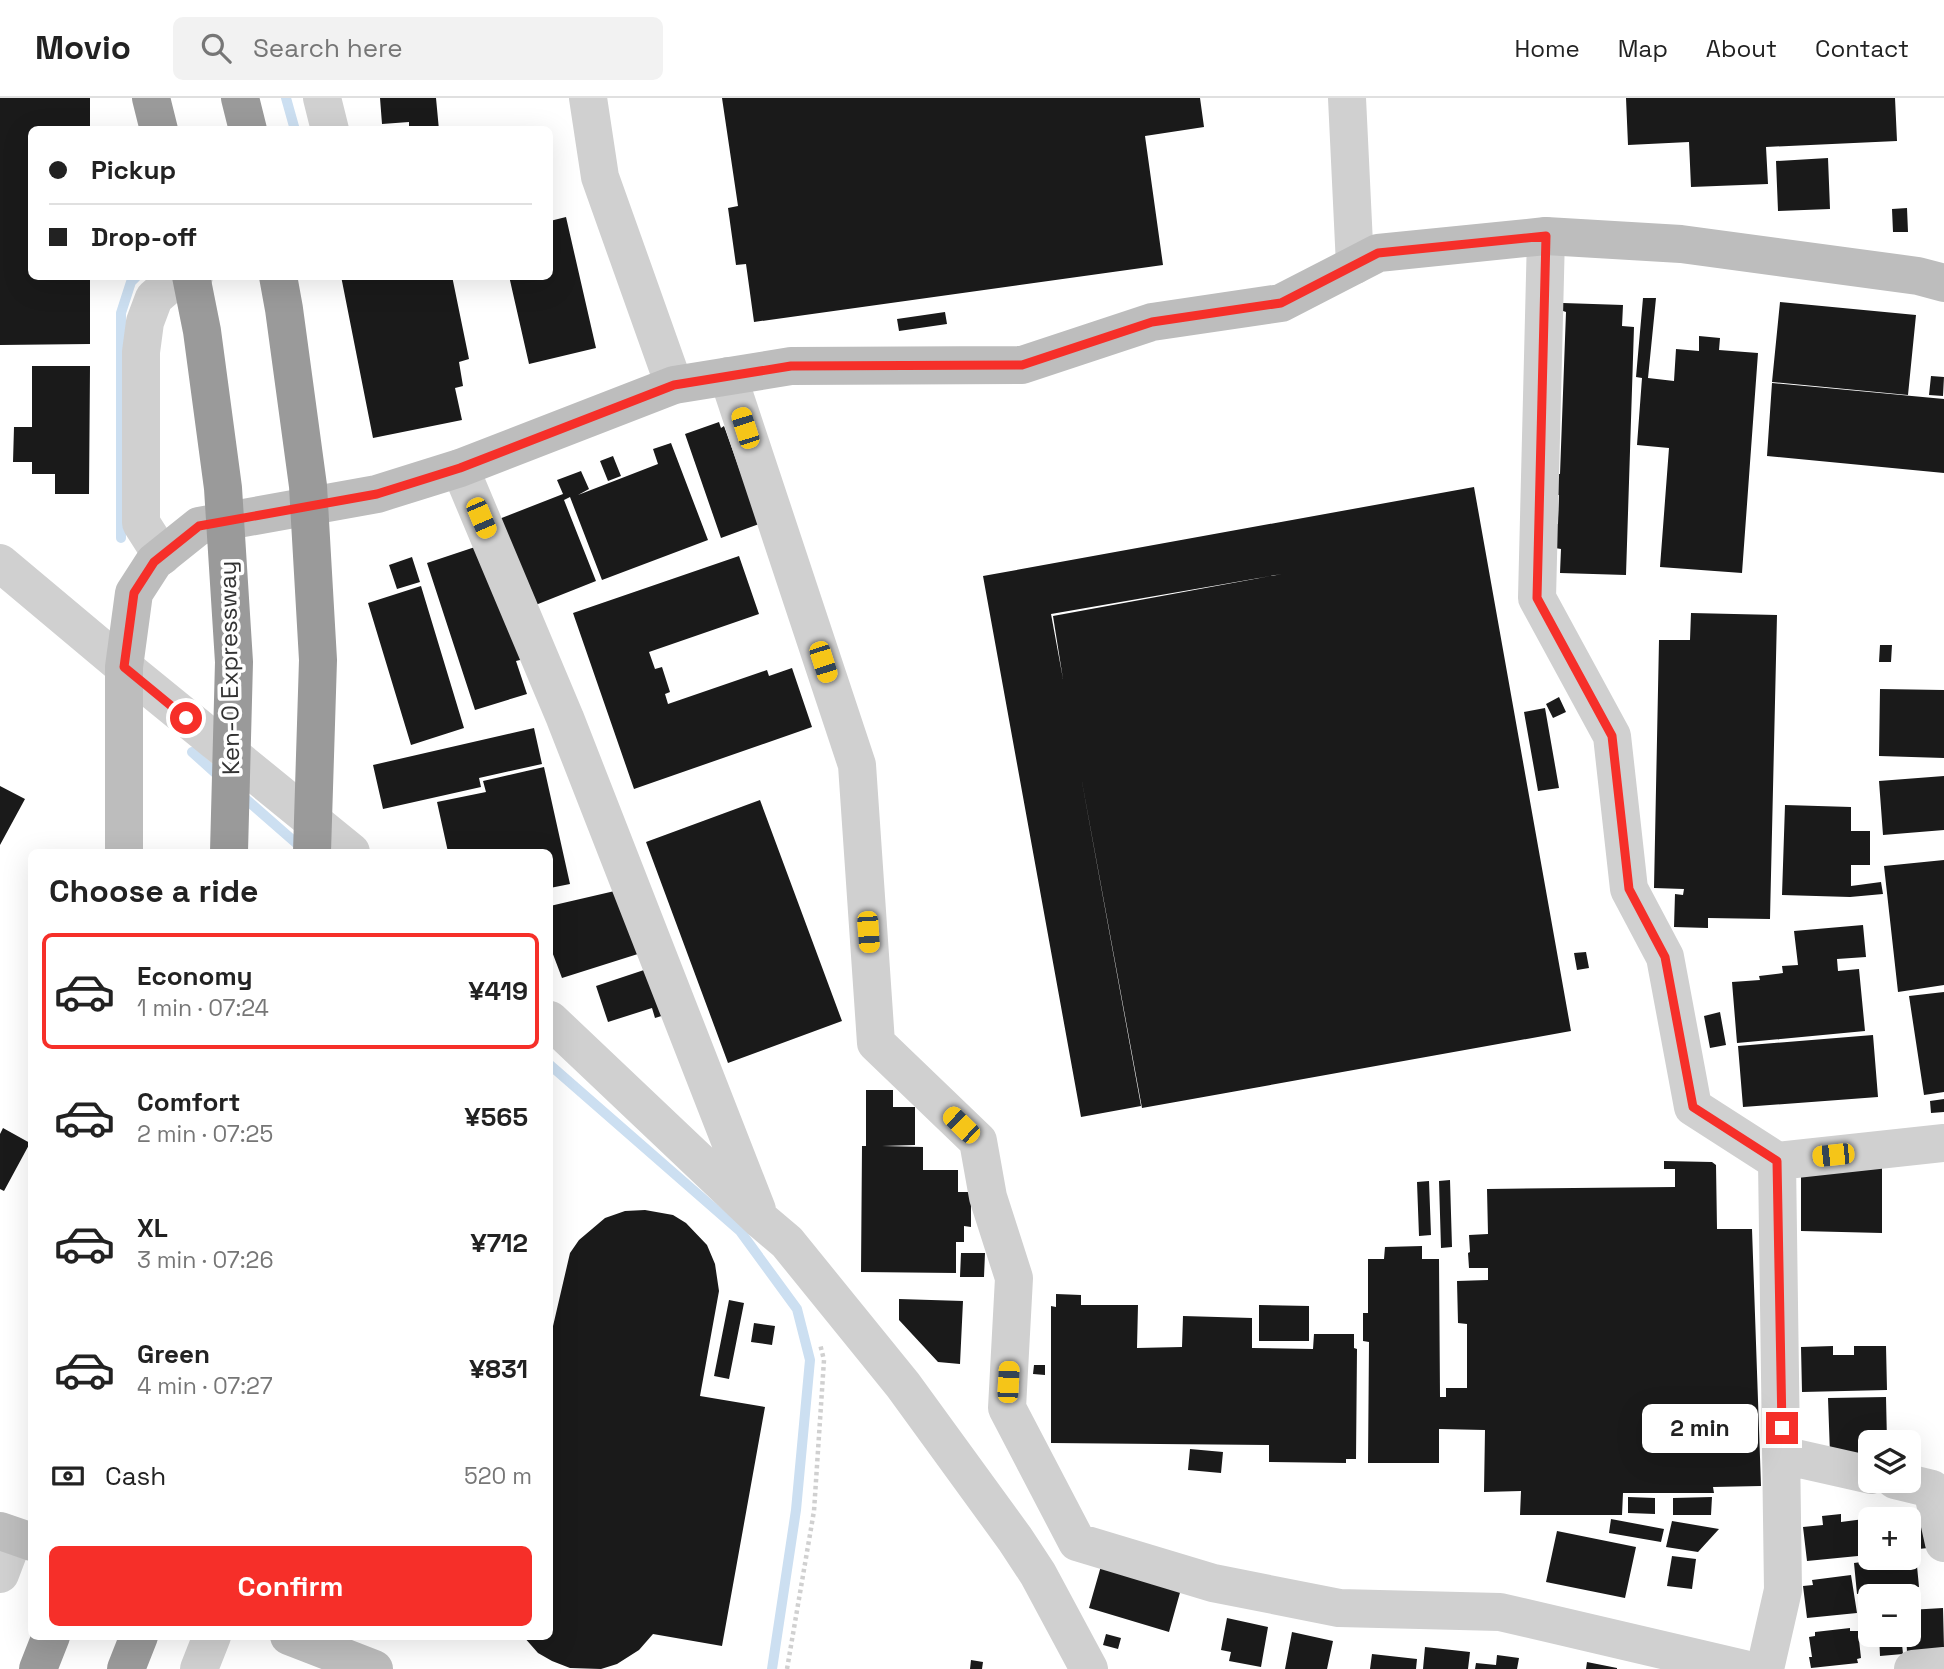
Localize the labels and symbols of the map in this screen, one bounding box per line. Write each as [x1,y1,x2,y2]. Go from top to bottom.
car [729,405,762,451]
car [464,495,499,541]
street label: Ken-O Expressway [212,560,246,776]
car [807,639,840,685]
route start [170,702,202,734]
car [857,910,880,954]
car [939,1103,984,1147]
car [1812,1142,1855,1168]
car [997,1360,1020,1404]
callout: 2 min [1642,1404,1758,1452]
route end [1766,1412,1798,1444]

